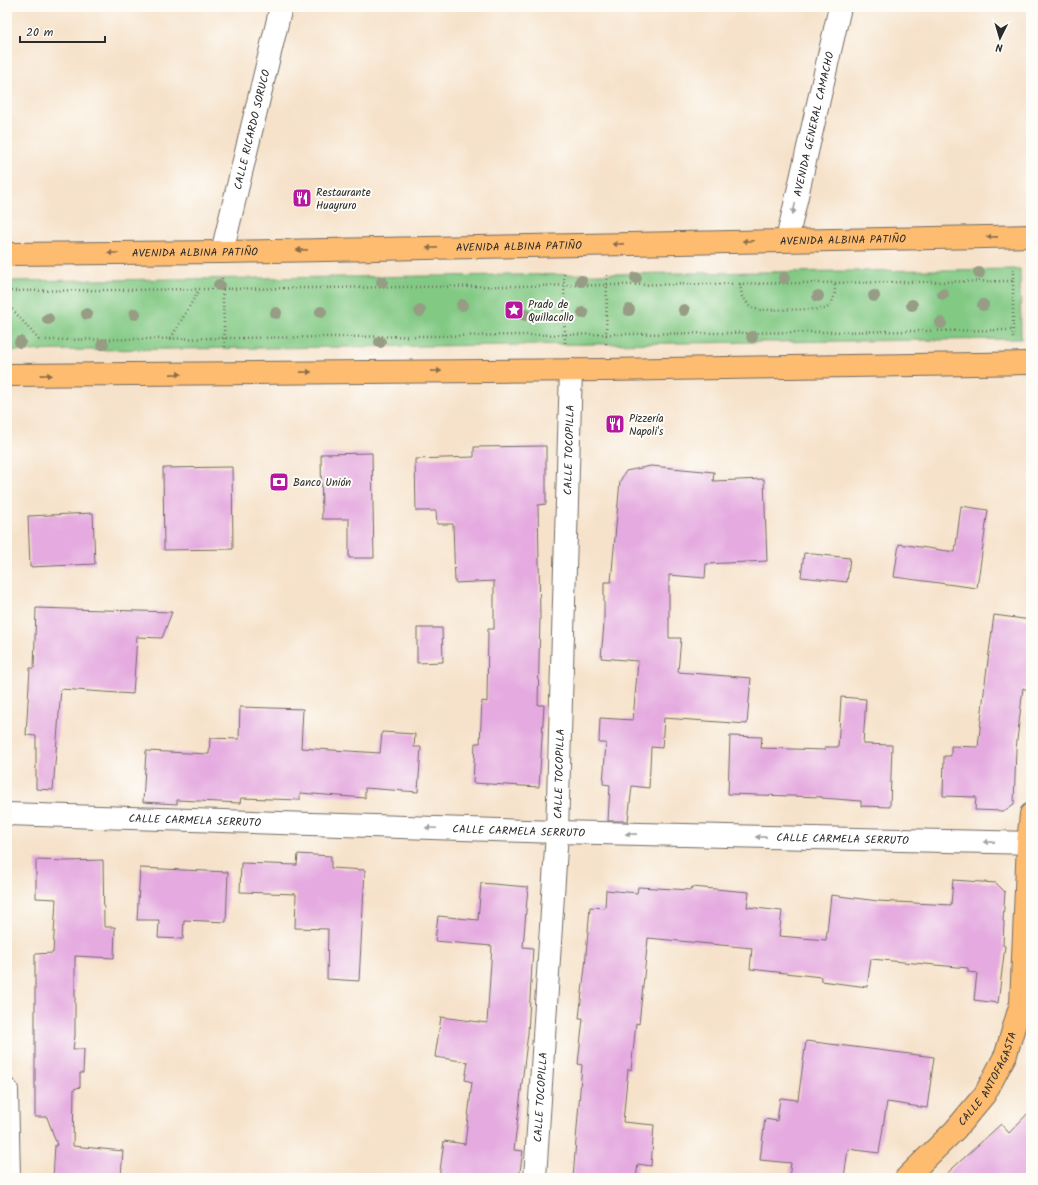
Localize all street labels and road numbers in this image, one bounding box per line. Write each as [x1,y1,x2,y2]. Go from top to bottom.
street label: AVENIDA GENERAL CAMACHO [789,50,840,198]
street label: CALLE RICARDO SORUCO [229,68,276,192]
street label: AVENIDA ALBINA PATIÑO [780,230,906,251]
street label: AVENIDA ALBINA PATIÑO [456,237,582,257]
street label: AVENIDA ALBINA PATIÑO [132,243,258,263]
street label: CALLE TOCOPILLA [559,404,580,495]
street label: CALLE TOCOPILLA [549,728,570,819]
street label: CALLE CARMELA SERRUTO [128,810,262,832]
street label: CALLE CARMELA SERRUTO [452,821,585,843]
street label: CALLE CARMELA SERRUTO [776,829,909,850]
street label: CALLE ANTOFAGASTA [954,1029,1022,1130]
street label: CALLE TOCOPILLA [529,1051,553,1143]

